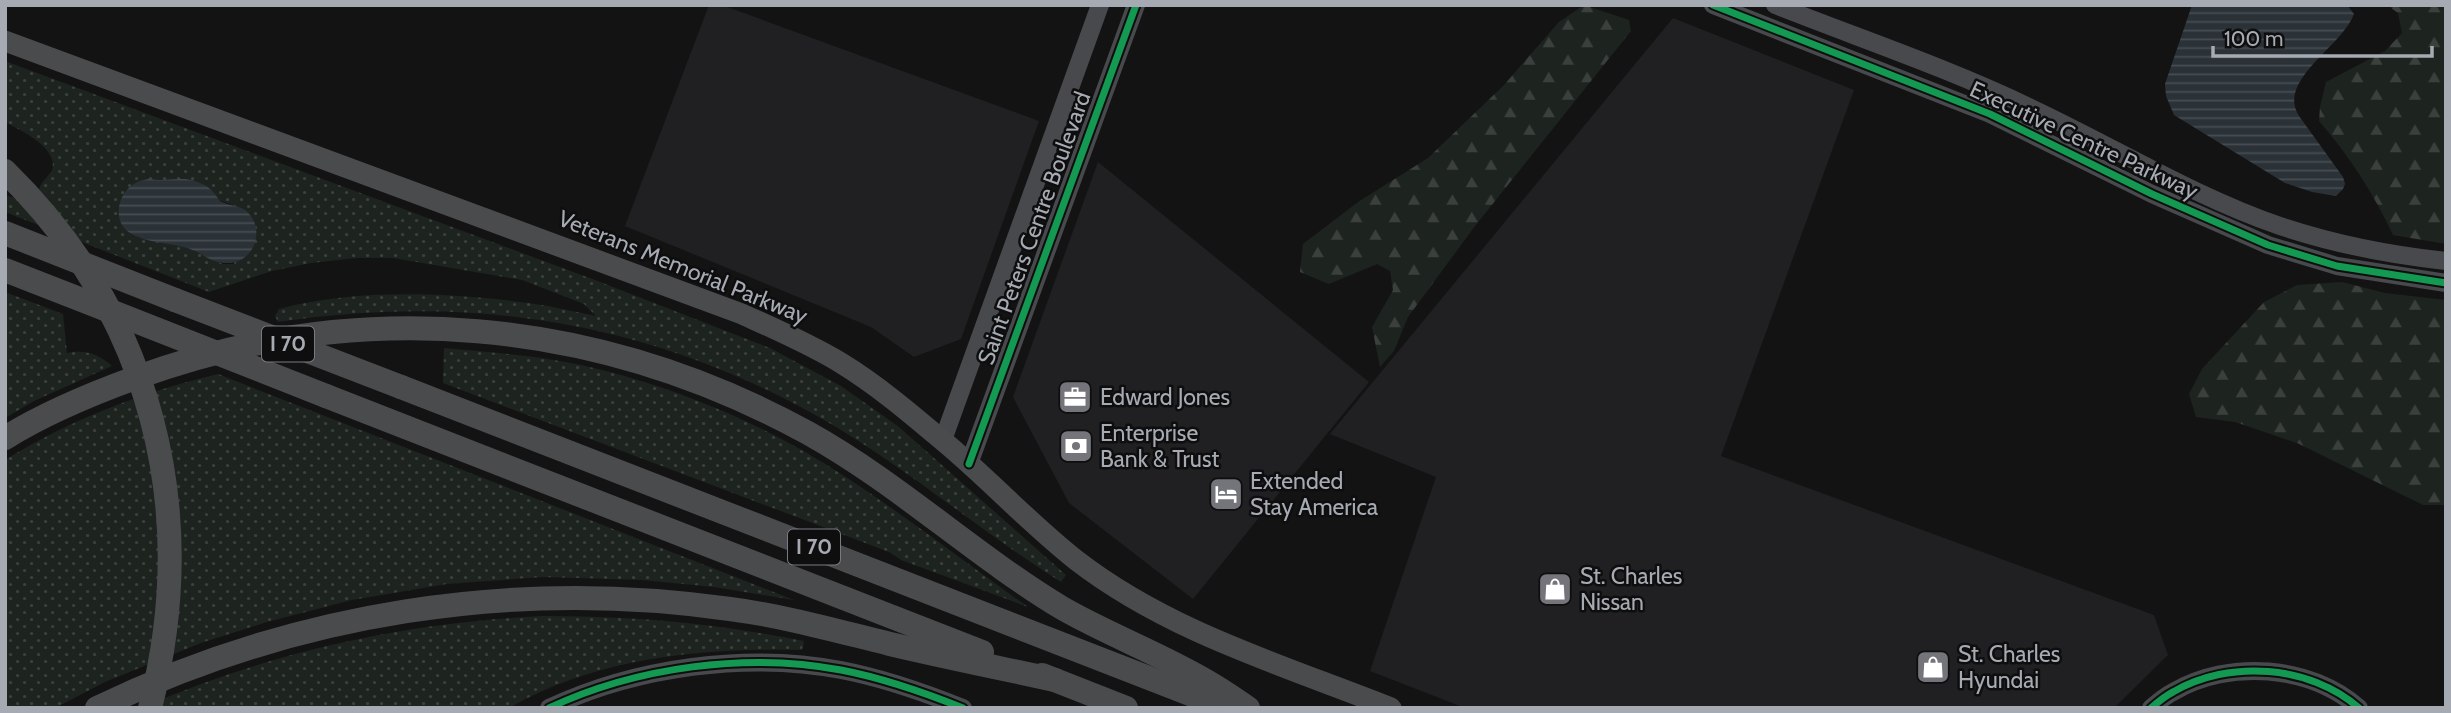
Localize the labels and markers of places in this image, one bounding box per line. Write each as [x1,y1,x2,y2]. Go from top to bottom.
office icon: Edward Jones [1056,378,1094,416]
place label: Edward Jones [1100,383,1230,411]
place label: Enterprise Bank & Trust [1100,419,1219,473]
bank icon: Enterprise Bank & Trust [1057,427,1095,465]
place label: Extended Stay America [1250,467,1378,521]
hotel icon: Extended Stay America [1207,475,1245,513]
place label: St. Charles Nissan [1580,562,1682,616]
shop icon: St. Charles Nissan [1536,570,1574,608]
place label: St. Charles Hyundai [1958,640,2060,694]
shop icon: St. Charles Hyundai [1914,648,1952,686]

